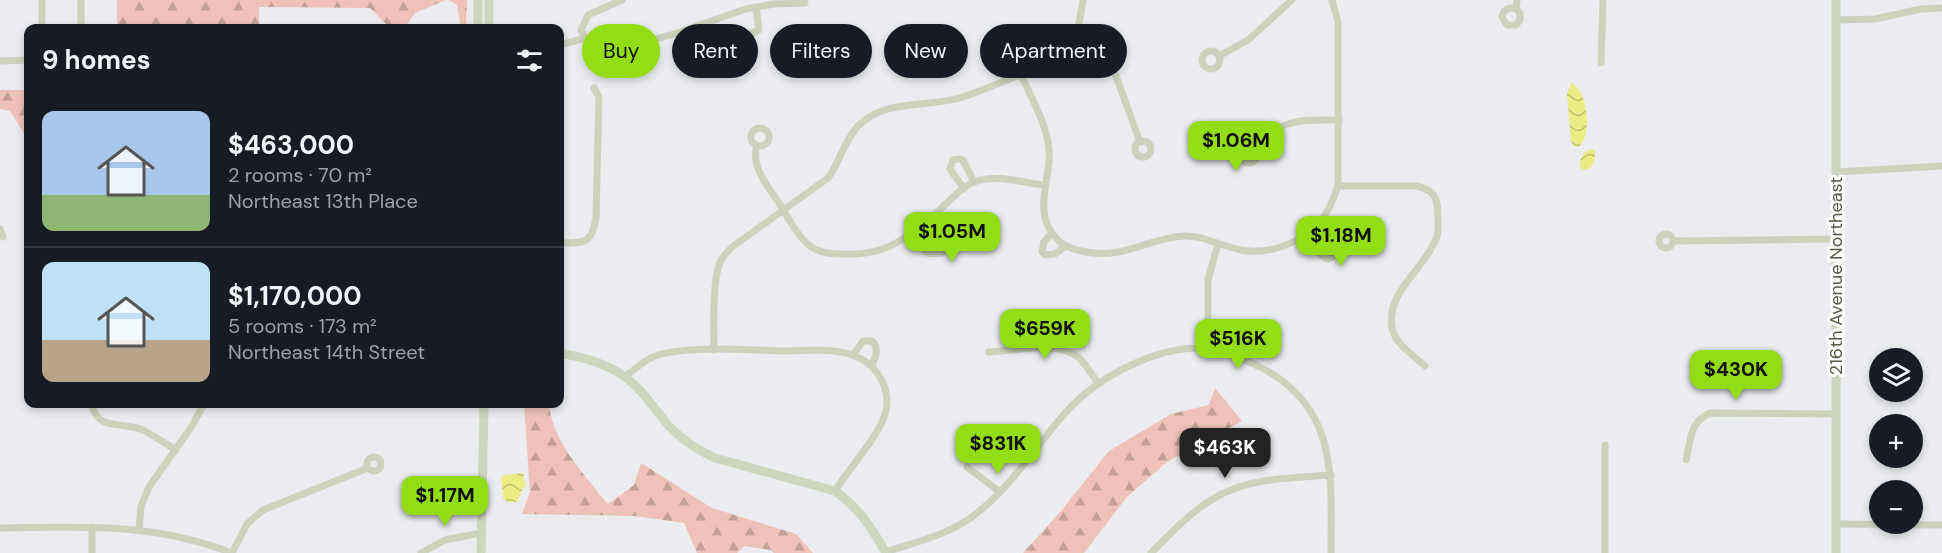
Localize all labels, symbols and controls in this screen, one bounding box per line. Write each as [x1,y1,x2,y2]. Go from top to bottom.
chip: Buy [582,24,660,78]
chip: Rent [672,24,758,78]
chip: Filters [770,24,872,78]
chip: New [884,24,968,78]
chip: Apartment [980,24,1127,78]
text: 9 homes [42,43,151,77]
icon: filters [513,44,546,77]
pin: $1.06M [1187,121,1285,172]
text: $1.06M [1202,127,1270,153]
text: $463,000 [228,128,354,162]
icon: home [90,135,162,207]
text: 2 rooms · 70 m² [228,162,372,188]
street label: 216th Avenue Northeast [1824,177,1848,375]
text: Northeast 13th Place [228,188,418,214]
pin: $1.05M [903,212,1001,263]
pin: $1.18M [1292,216,1390,267]
text: $1.05M [918,218,986,244]
text: $1.18M [1310,222,1372,248]
text: $1,170,000 [228,279,362,313]
icon: home [90,286,162,358]
pin: $659K [1003,309,1087,360]
text: 5 rooms · 173 m² [228,313,377,339]
text: $659K [1014,315,1076,341]
pin: $516K [1196,319,1280,370]
text: $516K [1209,325,1267,351]
text: Northeast 14th Street [228,339,425,365]
map controls [1869,348,1923,534]
button: layers [1869,348,1923,402]
pin: $430K [1694,350,1778,401]
text: $430K [1704,356,1768,382]
button: + [1869,414,1923,468]
pin: $831K [956,424,1040,475]
pin: $463K [1183,428,1267,479]
text: $831K [970,430,1027,456]
text: $463K [1194,434,1256,460]
pin: $1.17M [396,476,494,527]
button: − [1869,480,1923,534]
text: $1.17M [415,482,475,508]

